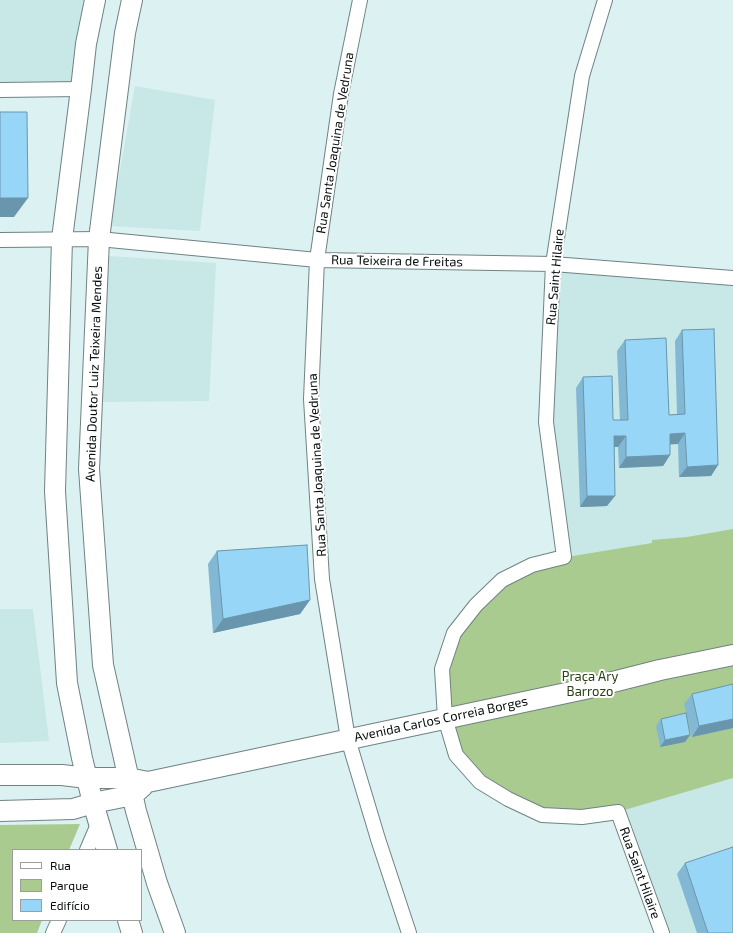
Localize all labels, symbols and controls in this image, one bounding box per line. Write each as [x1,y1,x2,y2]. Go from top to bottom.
street label: Rua Santa Joaquina de Vedruna [313,51,357,235]
street label: Rua Saint Hilaire [543,228,567,326]
street label: Rua Teixeira de Freitas [331,252,463,270]
street label: Avenida Doutor Luiz Teixeira Mendes [82,266,106,482]
street label: Rua Santa Joaquina de Vedruna [304,373,330,557]
park label: Praça Ary Barrozo [562,669,618,700]
street label: Avenida Carlos Correia Borges [353,693,529,745]
street label: Rua Saint Hilaire [616,825,664,921]
legend [12,849,142,921]
text: Rua [50,858,71,872]
text: Parque [50,878,88,892]
text: Edifício [50,898,90,912]

